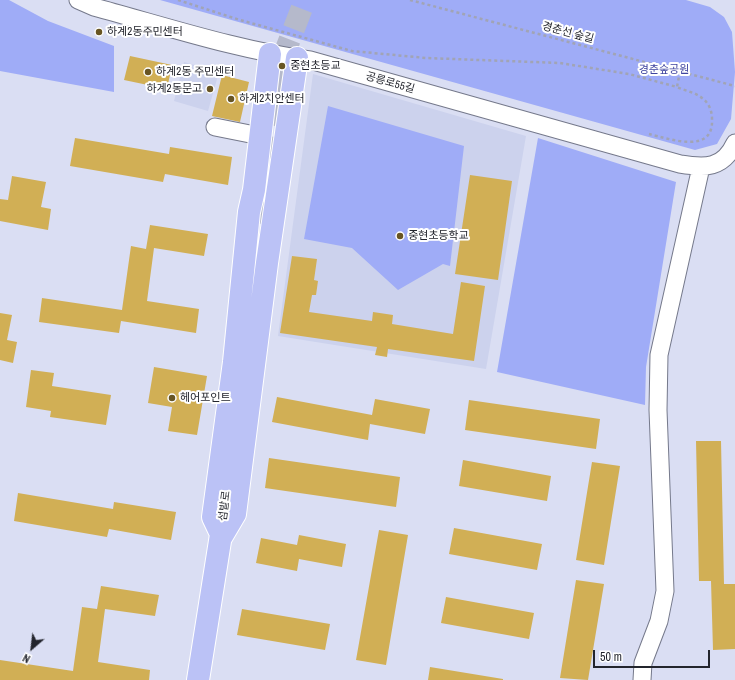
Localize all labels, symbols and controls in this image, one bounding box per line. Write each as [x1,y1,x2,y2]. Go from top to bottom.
street label: 경춘선 숲길 [541,20,595,46]
place label: 하계2동주민센터 [107,25,183,39]
marker: 하계2동주민센터 [94,27,104,37]
place label: 중현초등교 [290,59,341,73]
marker: 중현초등교 [277,61,287,71]
park label: 경춘숲공원 [639,63,689,77]
place label: 하계2동 주민센터 [156,65,234,79]
marker: 하계2동 주민센터 [143,67,153,77]
street label: 공릉로55길 [364,70,416,96]
place label: 하계2동문고 [146,82,202,96]
marker: 하계2동문고 [205,84,215,94]
place label: 하계2치안센터 [239,92,305,106]
marker: 하계2치안센터 [226,94,236,104]
place label: 중현초등학교 [408,229,469,243]
marker: 중현초등학교 [395,231,405,241]
place label: 헤어포인트 [180,391,231,405]
marker: 헤어포인트 [167,393,177,403]
street label: 섬밭로 [217,490,233,522]
north arrow [12,628,52,668]
scale bar [595,642,712,668]
text: 50 m [600,649,622,665]
text: N [20,651,33,666]

